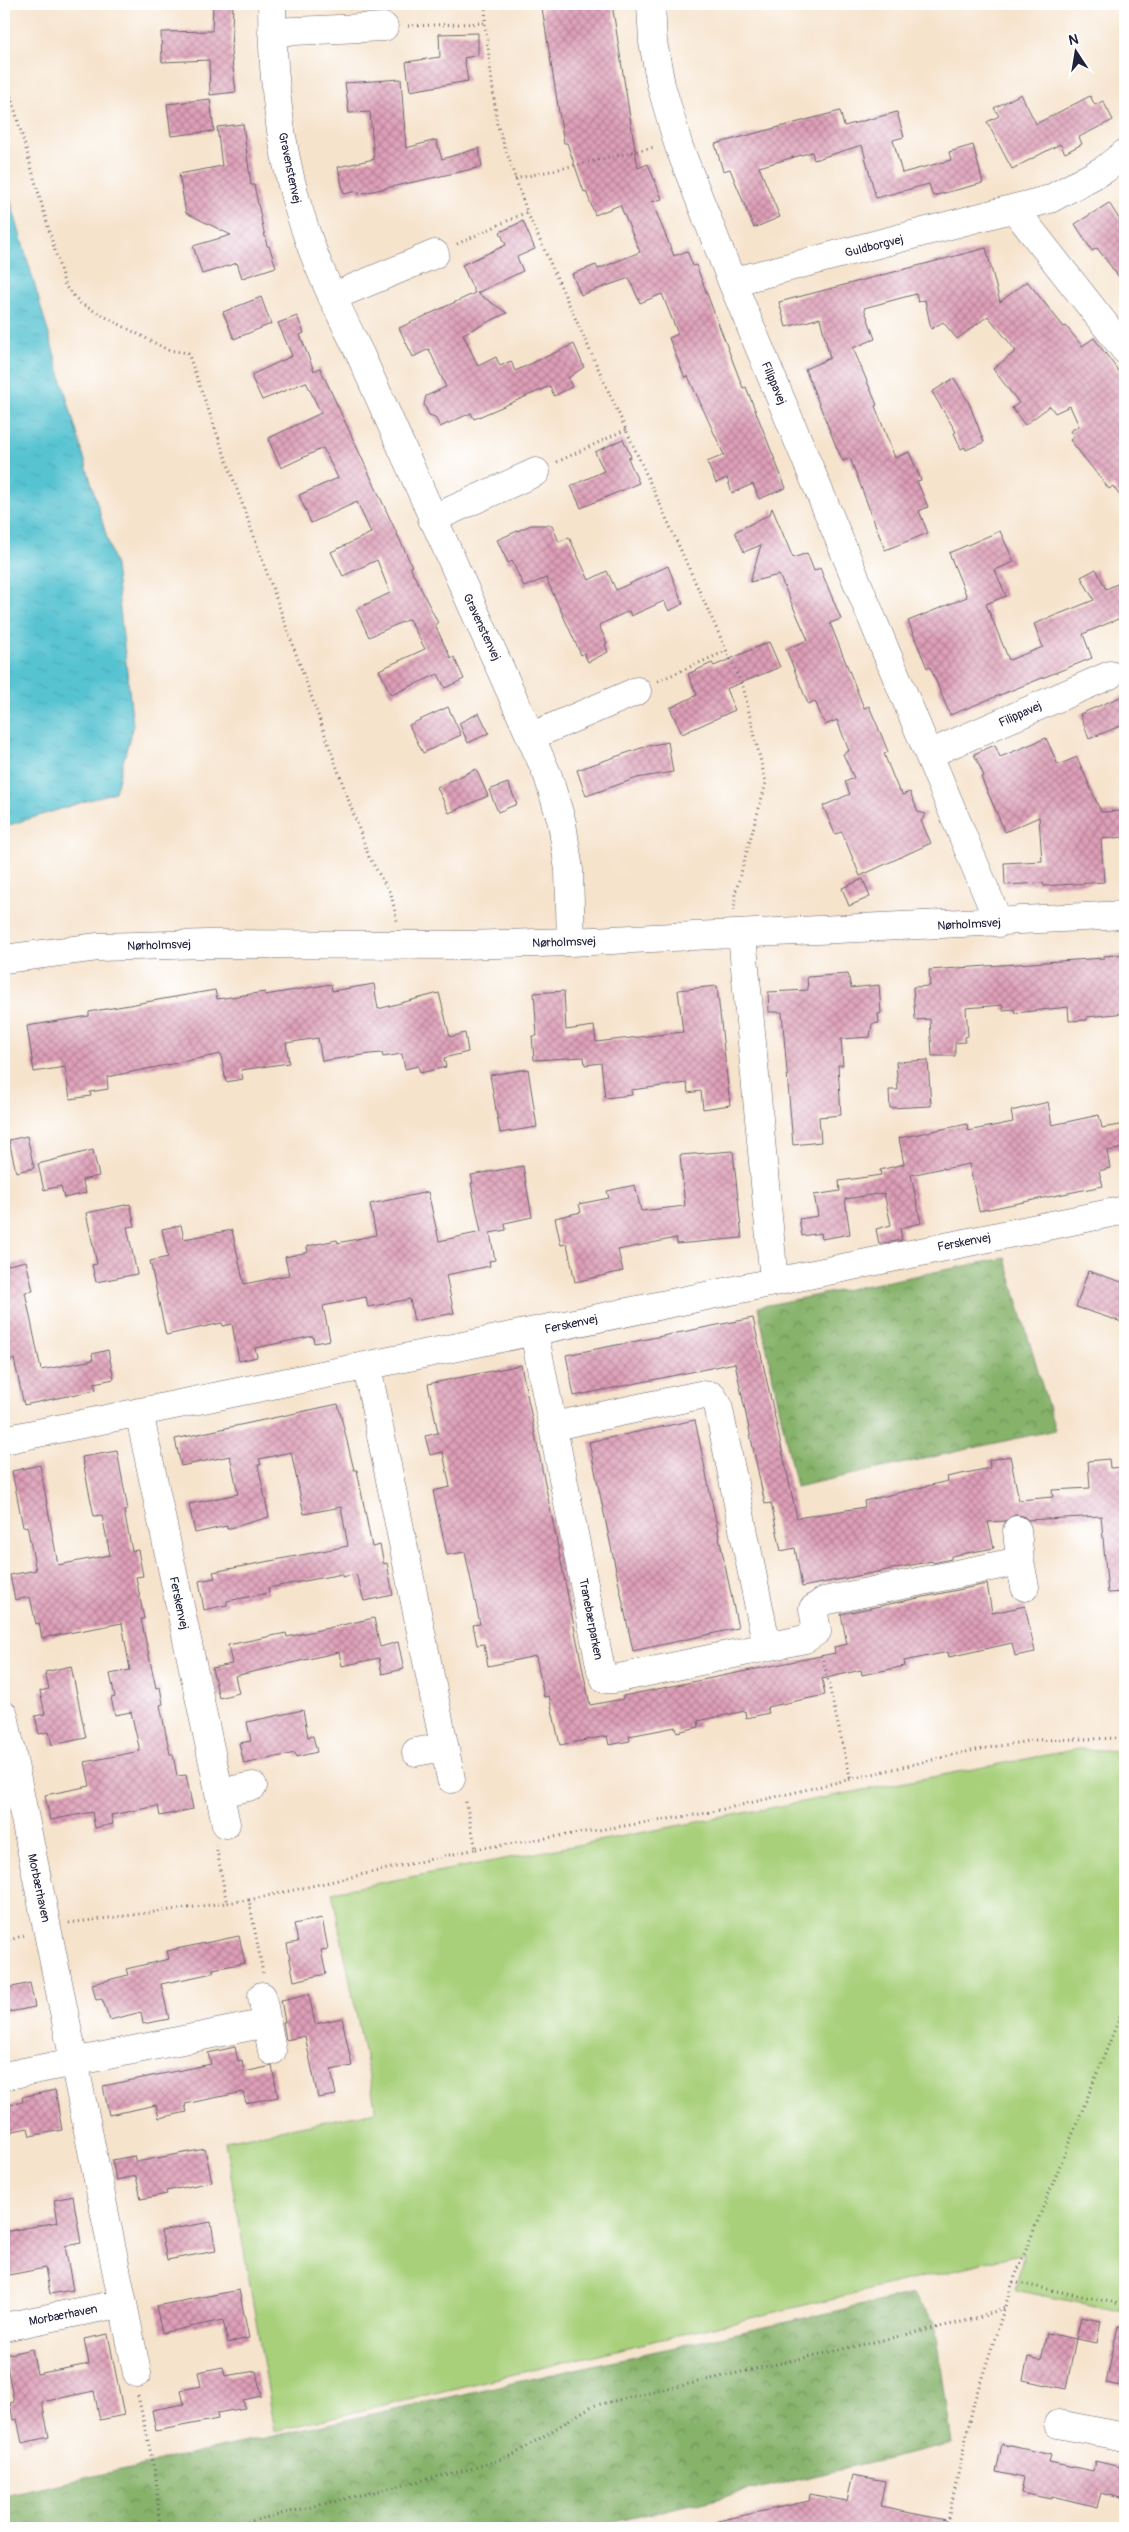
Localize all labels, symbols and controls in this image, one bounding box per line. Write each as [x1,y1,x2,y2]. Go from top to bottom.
north arrow [1052,28,1102,78]
text: N [1067,30,1080,49]
street label: Gravenstenvej [275,131,304,205]
street label: Guldborgvej [843,232,905,261]
street label: Filippavej [758,359,789,407]
street label: Gravenstenvej [459,591,504,663]
street label: Filippavej [996,698,1044,731]
street label: Nørholmsvej [937,915,1001,934]
street label: Nørholmsvej [532,934,596,951]
street label: Nørholmsvej [127,937,191,954]
street label: Ferskenvej [936,1230,992,1255]
street label: Ferskenvej [543,1311,599,1337]
street label: Ferskenvej [166,1575,192,1631]
street label: Tranebærparken [575,1577,606,1661]
street label: Morbærhaven [24,1853,53,1924]
street label: Morbærhaven [28,2301,99,2329]

